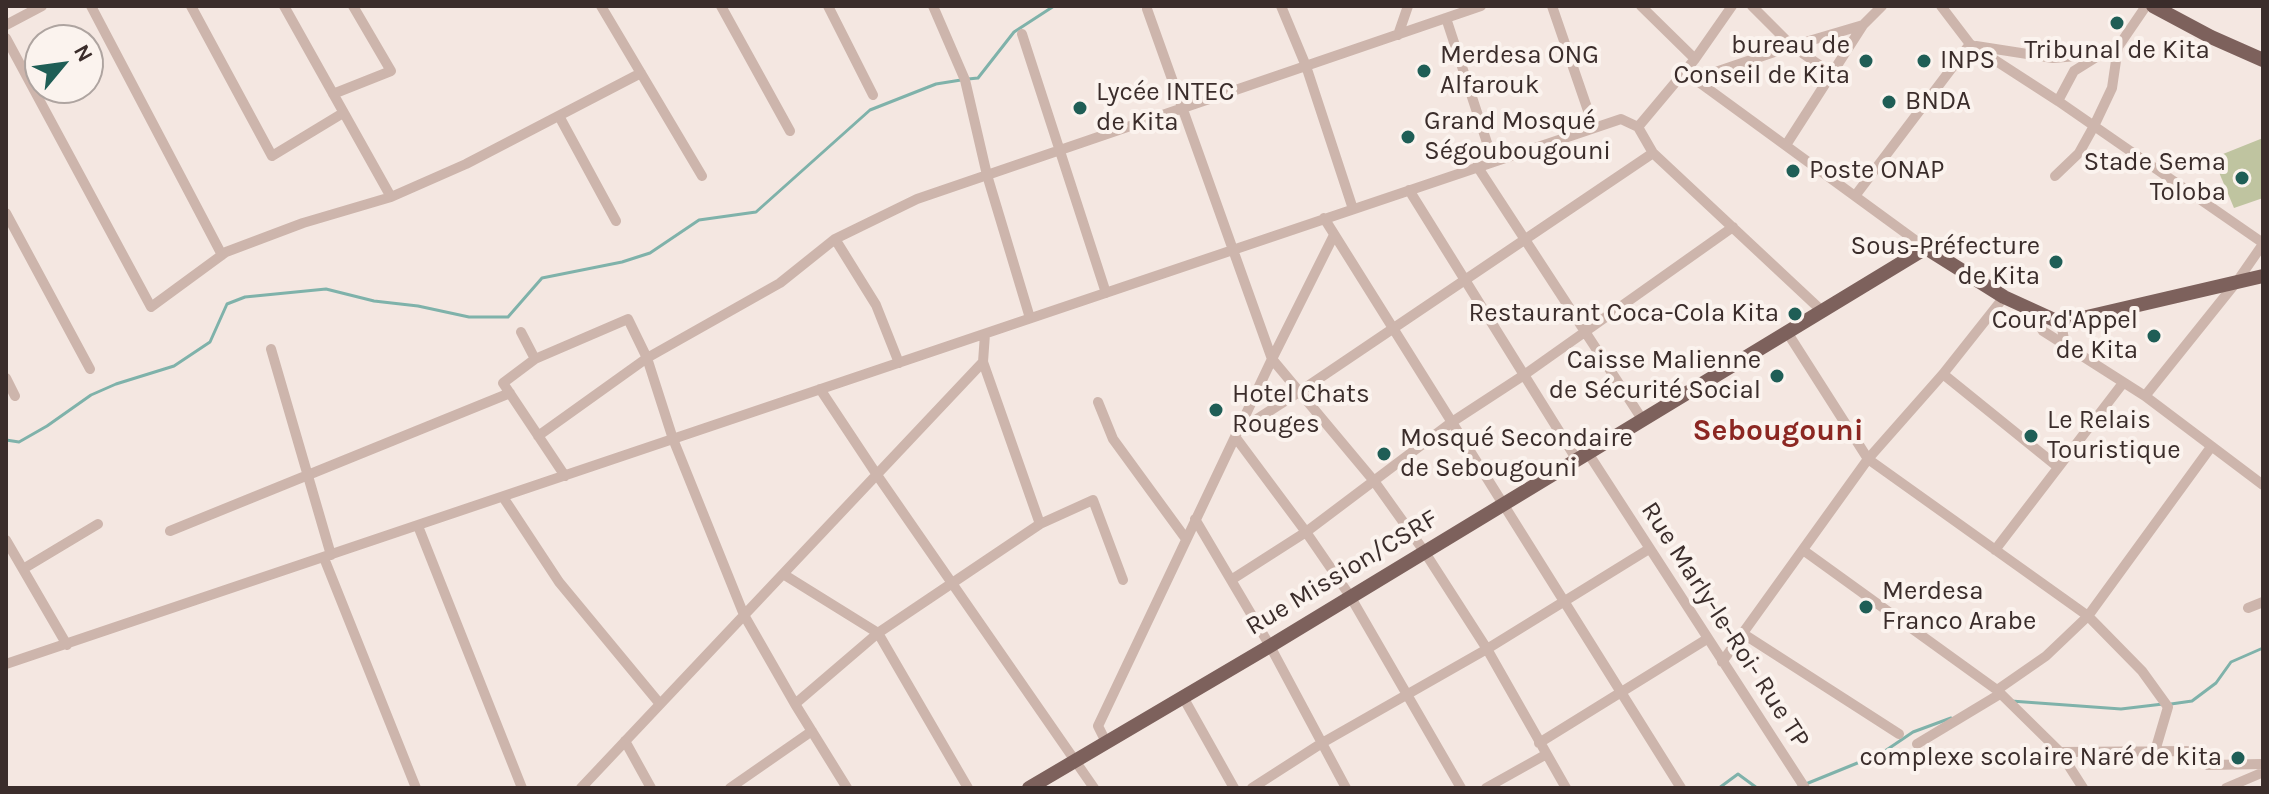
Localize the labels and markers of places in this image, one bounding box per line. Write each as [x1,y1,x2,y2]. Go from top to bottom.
marker: Tribunal de Kita [2108,14,2126,32]
place label: bureau de Conseil de Kita [1673,30,1850,92]
place label: Tribunal de Kita [2024,35,2210,67]
place label: Merdesa ONG Alfarouk [1440,40,1599,102]
place label: INPS [1940,45,1995,77]
marker: bureau de Conseil de Kita [1857,52,1875,70]
marker: INPS [1915,52,1933,70]
marker: Merdesa ONG Alfarouk [1415,62,1433,80]
place label: Lycée INTEC de Kita [1096,77,1234,138]
place label: BNDA [1905,86,1971,118]
marker: BNDA [1880,93,1898,111]
marker: Lycée INTEC de Kita [1071,99,1089,117]
place label: Grand Mosqué Ségoubougouni [1424,106,1611,168]
marker: Grand Mosqué Ségoubougouni [1399,128,1417,146]
place label: Stade Sema Toloba [2084,147,2226,208]
place label: Poste ONAP [1809,155,1944,187]
marker: Poste ONAP [1784,162,1802,180]
marker: Stade Sema Toloba [2233,169,2251,187]
place label: Sous-Préfecture de Kita [1851,231,2040,292]
marker: Sous-Préfecture de Kita [2047,253,2065,271]
place label: Restaurant Coca-Cola Kita [1468,298,1779,330]
marker: Restaurant Coca-Cola Kita [1786,305,1804,323]
place label: Cour d'Appel de Kita [1992,305,2138,366]
marker: Cour d'Appel de Kita [2145,327,2163,345]
place label: Caisse Malienne de Sécurité Social [1549,345,1761,406]
marker: Caisse Malienne de Sécurité Social [1768,367,1786,385]
place label: Hotel Chats Rouges [1232,379,1370,440]
marker: Hotel Chats Rouges [1207,401,1225,419]
place label: Le Relais Touristique [2047,405,2181,466]
place label: Mosqué Secondaire de Sebougouni [1400,423,1633,484]
marker: Le Relais Touristique [2022,427,2040,445]
marker: Mosqué Secondaire de Sebougouni [1375,445,1393,463]
place label: Merdesa Franco Arabe [1882,576,2036,638]
marker: Merdesa Franco Arabe [1857,598,1875,616]
place label: complexe scolaire Naré de kita [1859,742,2222,774]
marker: complexe scolaire Naré de kita [2229,749,2247,767]

